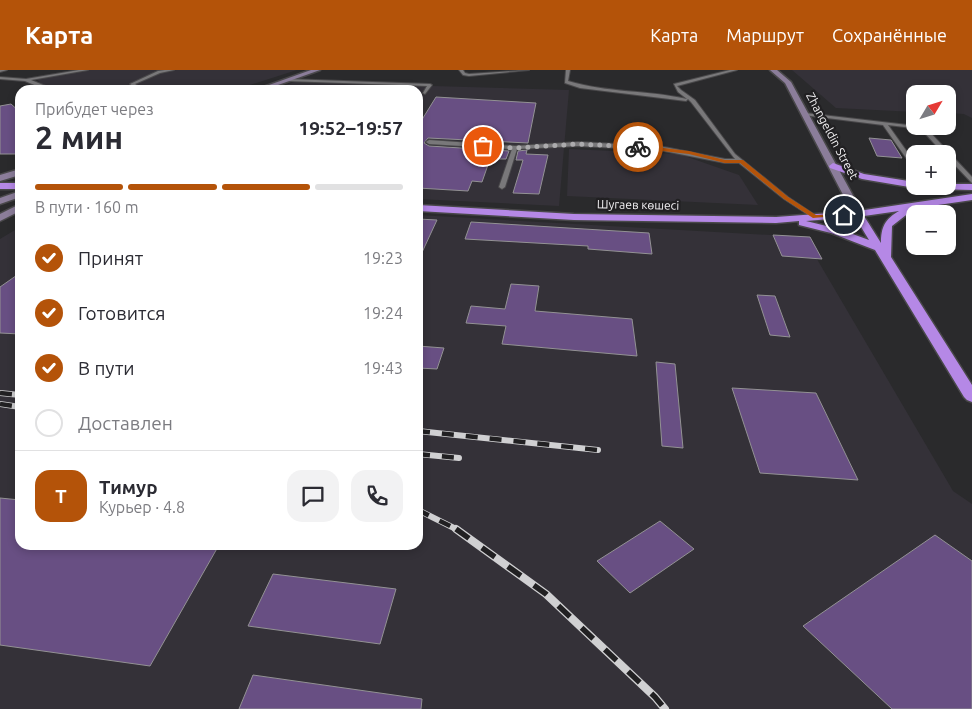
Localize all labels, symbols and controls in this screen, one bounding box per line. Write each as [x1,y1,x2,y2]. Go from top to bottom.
text: Карта [25,22,93,49]
text: Карта [650,25,698,45]
text: Маршрут [726,25,804,45]
text: Сохранённые [832,25,947,45]
north arrow [906,85,956,135]
map controls [906,85,956,255]
street label: Zhangeldin Street [804,90,861,182]
text: Прибудет через [35,100,154,118]
text: 19:52–19:57 [298,117,403,139]
text: 2 мин [35,119,123,155]
courier [613,122,663,172]
pin [462,125,504,167]
icon: bag [469,132,497,160]
icon: bike [624,133,652,161]
button: + [906,145,956,195]
pin [823,194,865,236]
street label: Шугаев көшесі [597,197,679,212]
text: В пути · 160 m [35,198,138,216]
icon: home [830,201,858,229]
button: − [906,205,956,255]
icon: check [35,244,63,272]
text: Принят [78,247,143,269]
text: 19:23 [363,249,403,267]
icon: check [35,299,63,327]
text: Готовится [78,302,165,324]
text: 19:24 [363,304,403,322]
icon: check [35,354,63,382]
text: В пути [78,357,135,379]
text: 19:43 [363,359,403,377]
text: Доставлен [78,412,173,434]
button: chat [287,470,339,522]
button: phone [351,470,403,522]
text: Тимур [99,476,158,498]
text: Т [55,485,67,507]
text: Курьер · 4.8 [99,498,185,516]

